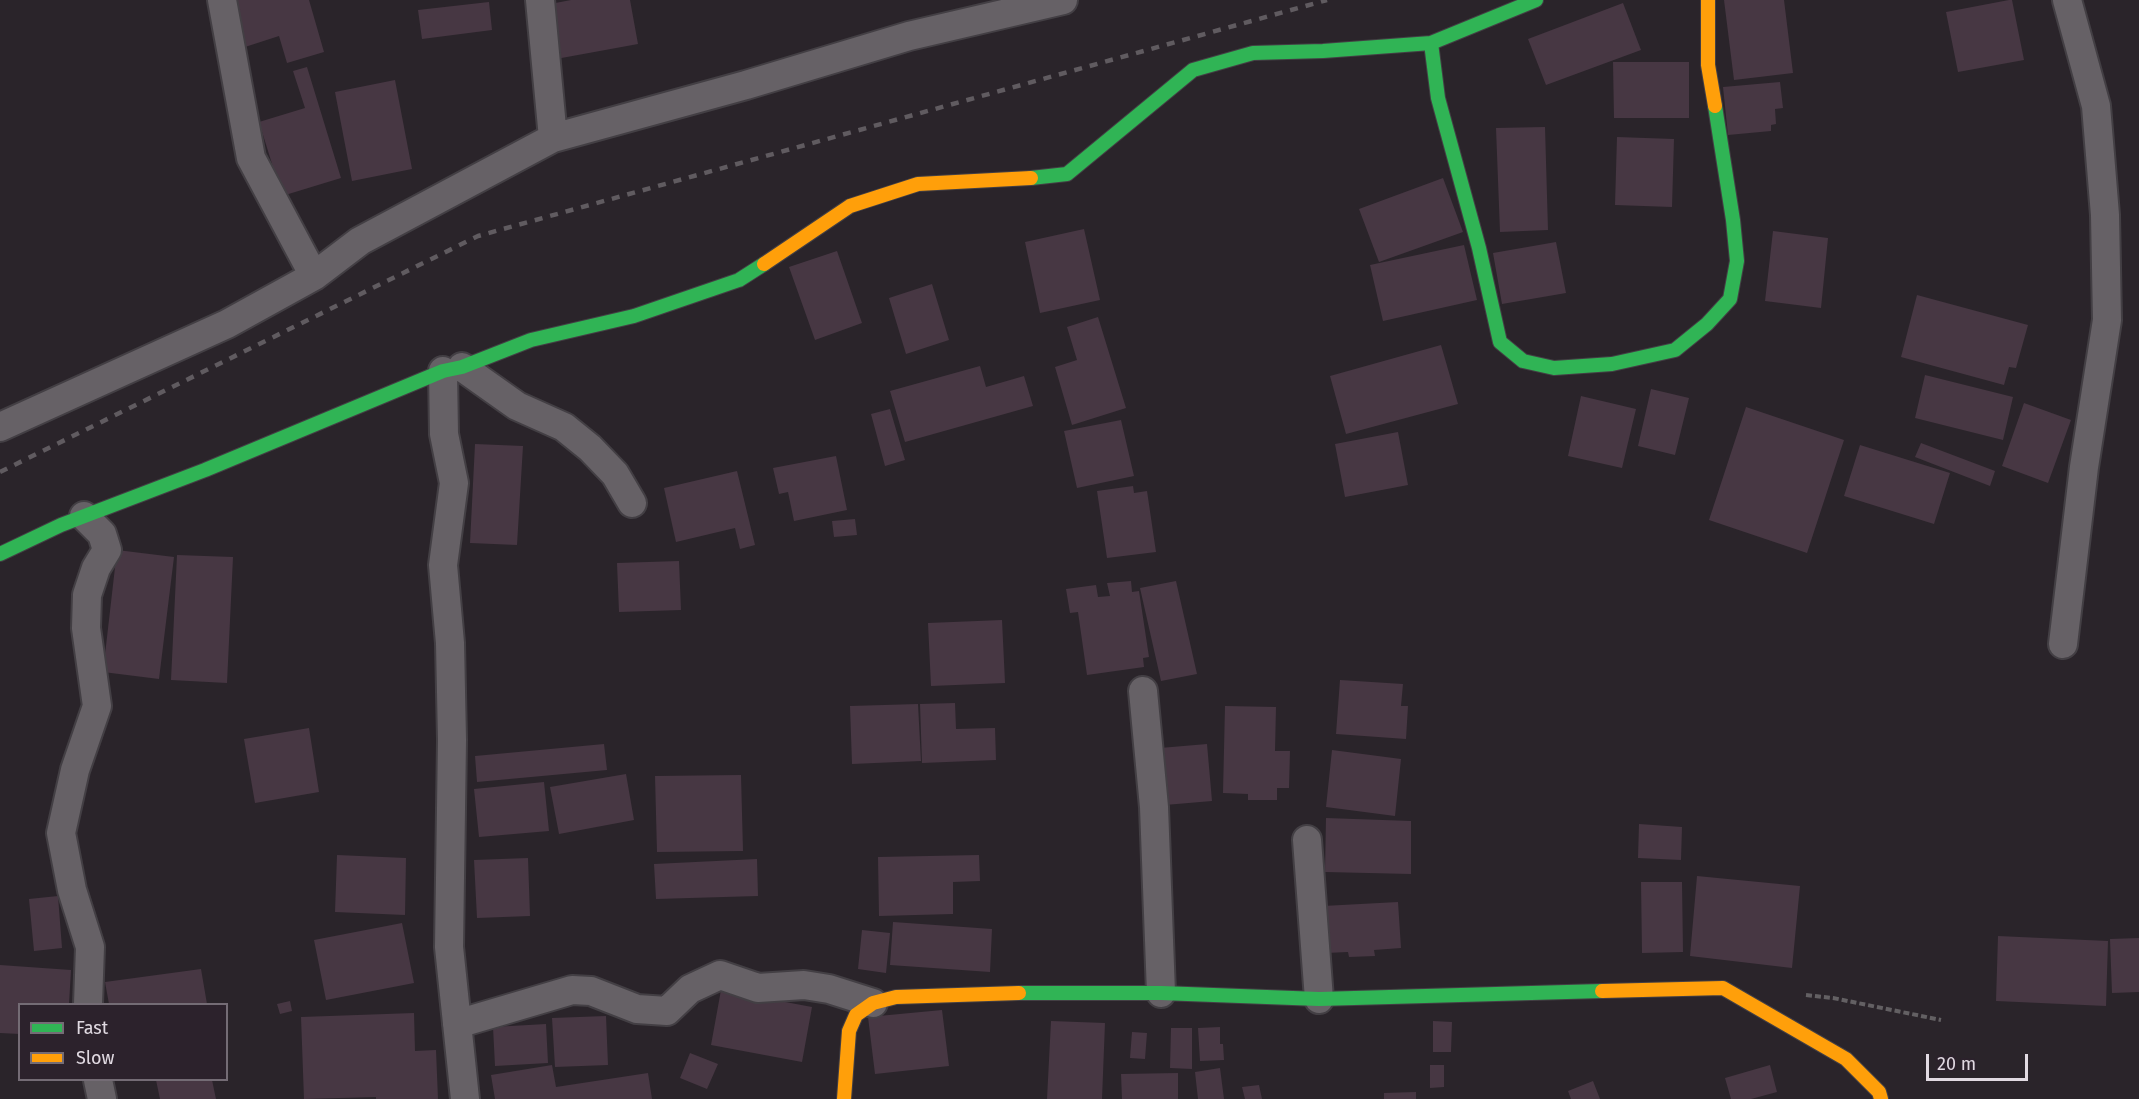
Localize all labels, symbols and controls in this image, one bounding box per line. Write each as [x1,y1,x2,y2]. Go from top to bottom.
legend [18,1003,228,1081]
text: Fast [76,1017,108,1039]
scale bar [1929,1042,2031,1080]
text: Slow [76,1047,114,1069]
text: 20 m [1937,1053,1976,1075]

